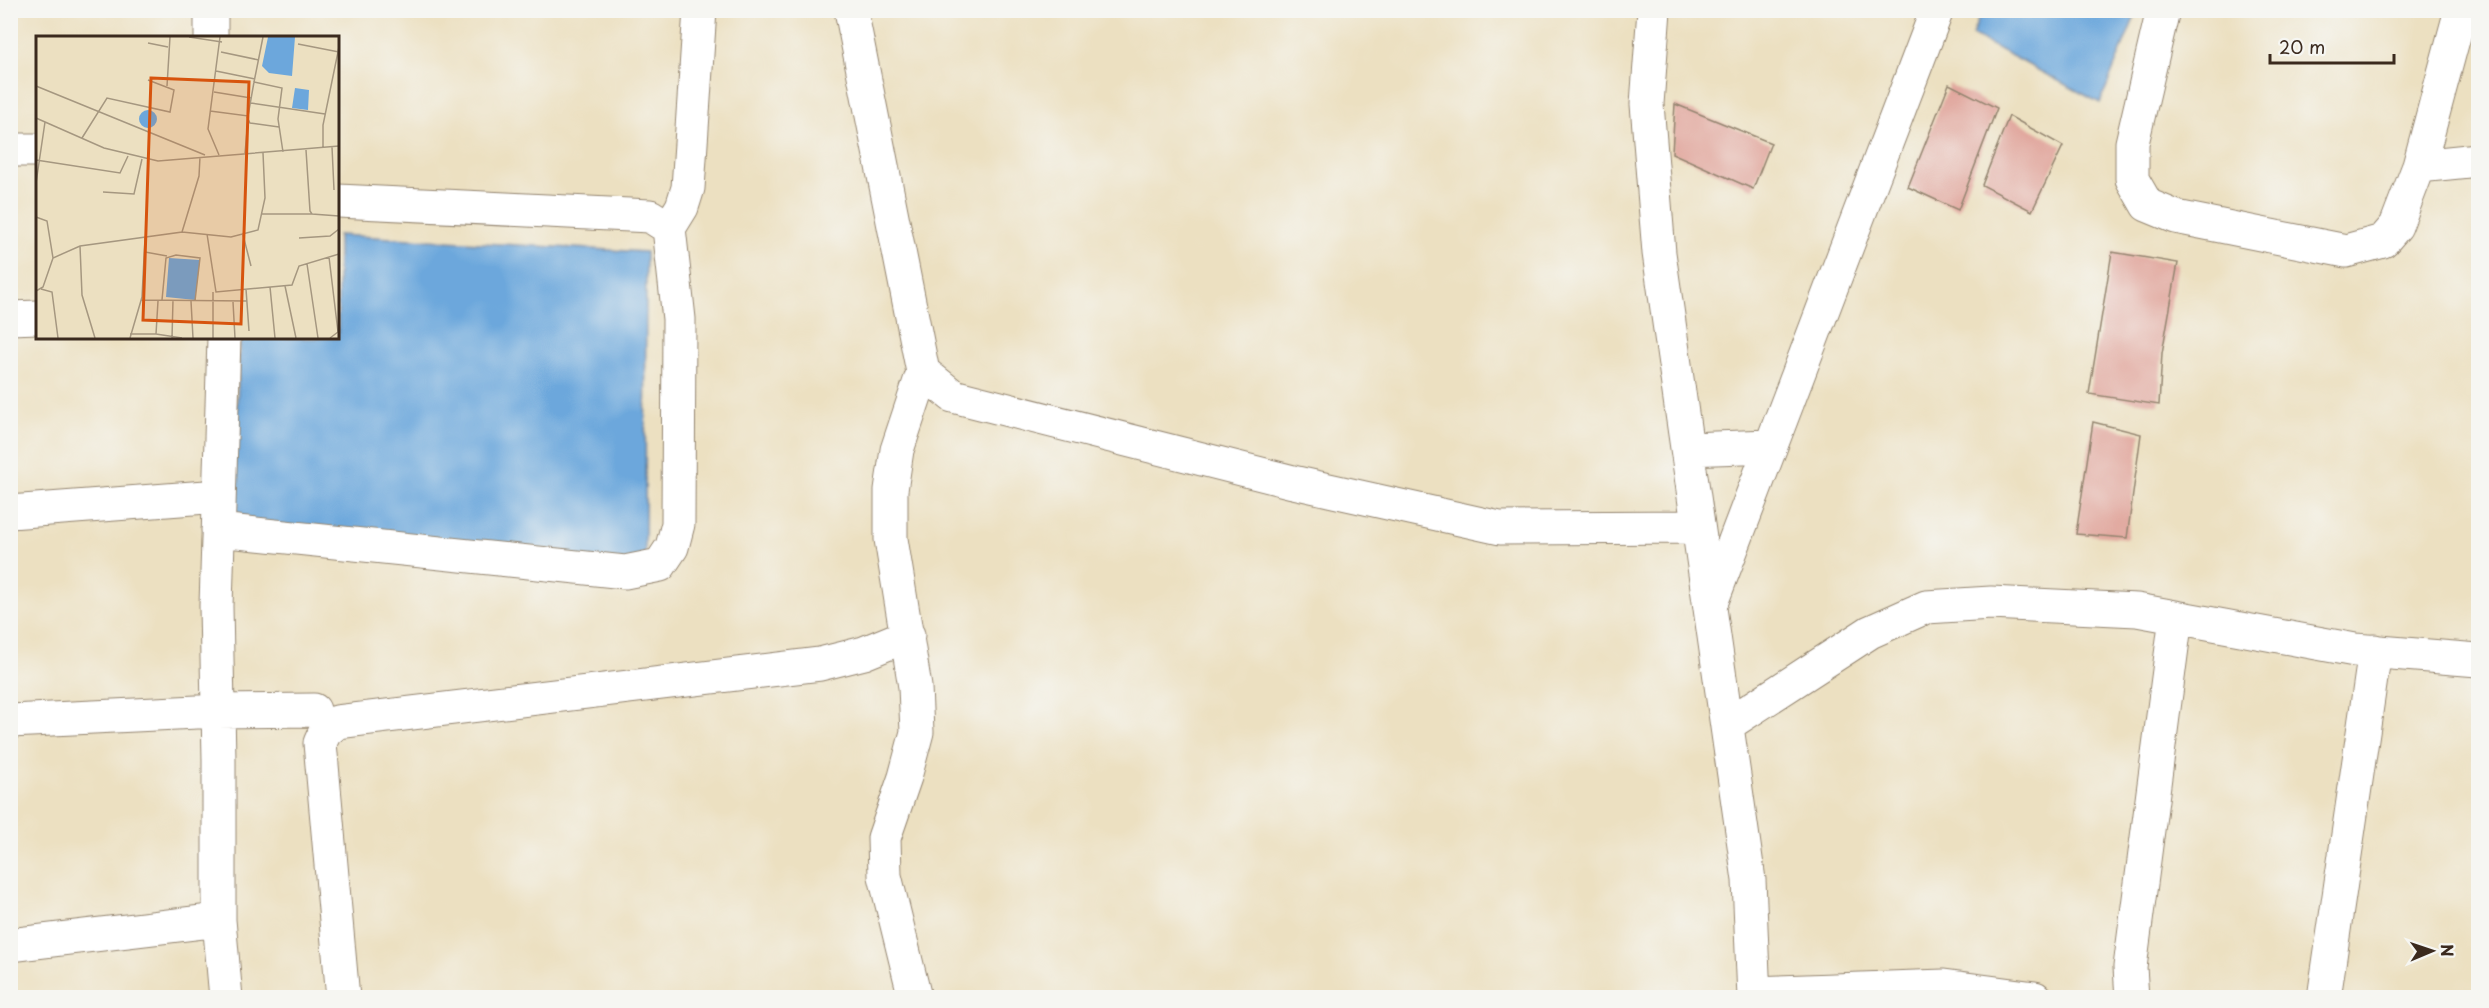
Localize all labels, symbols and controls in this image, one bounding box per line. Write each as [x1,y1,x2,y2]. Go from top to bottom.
scale bar [2270,27,2394,65]
text: 20 m [2279,33,2325,60]
inset map [36,36,339,339]
north arrow [2402,921,2462,981]
text: N [2436,944,2460,957]

